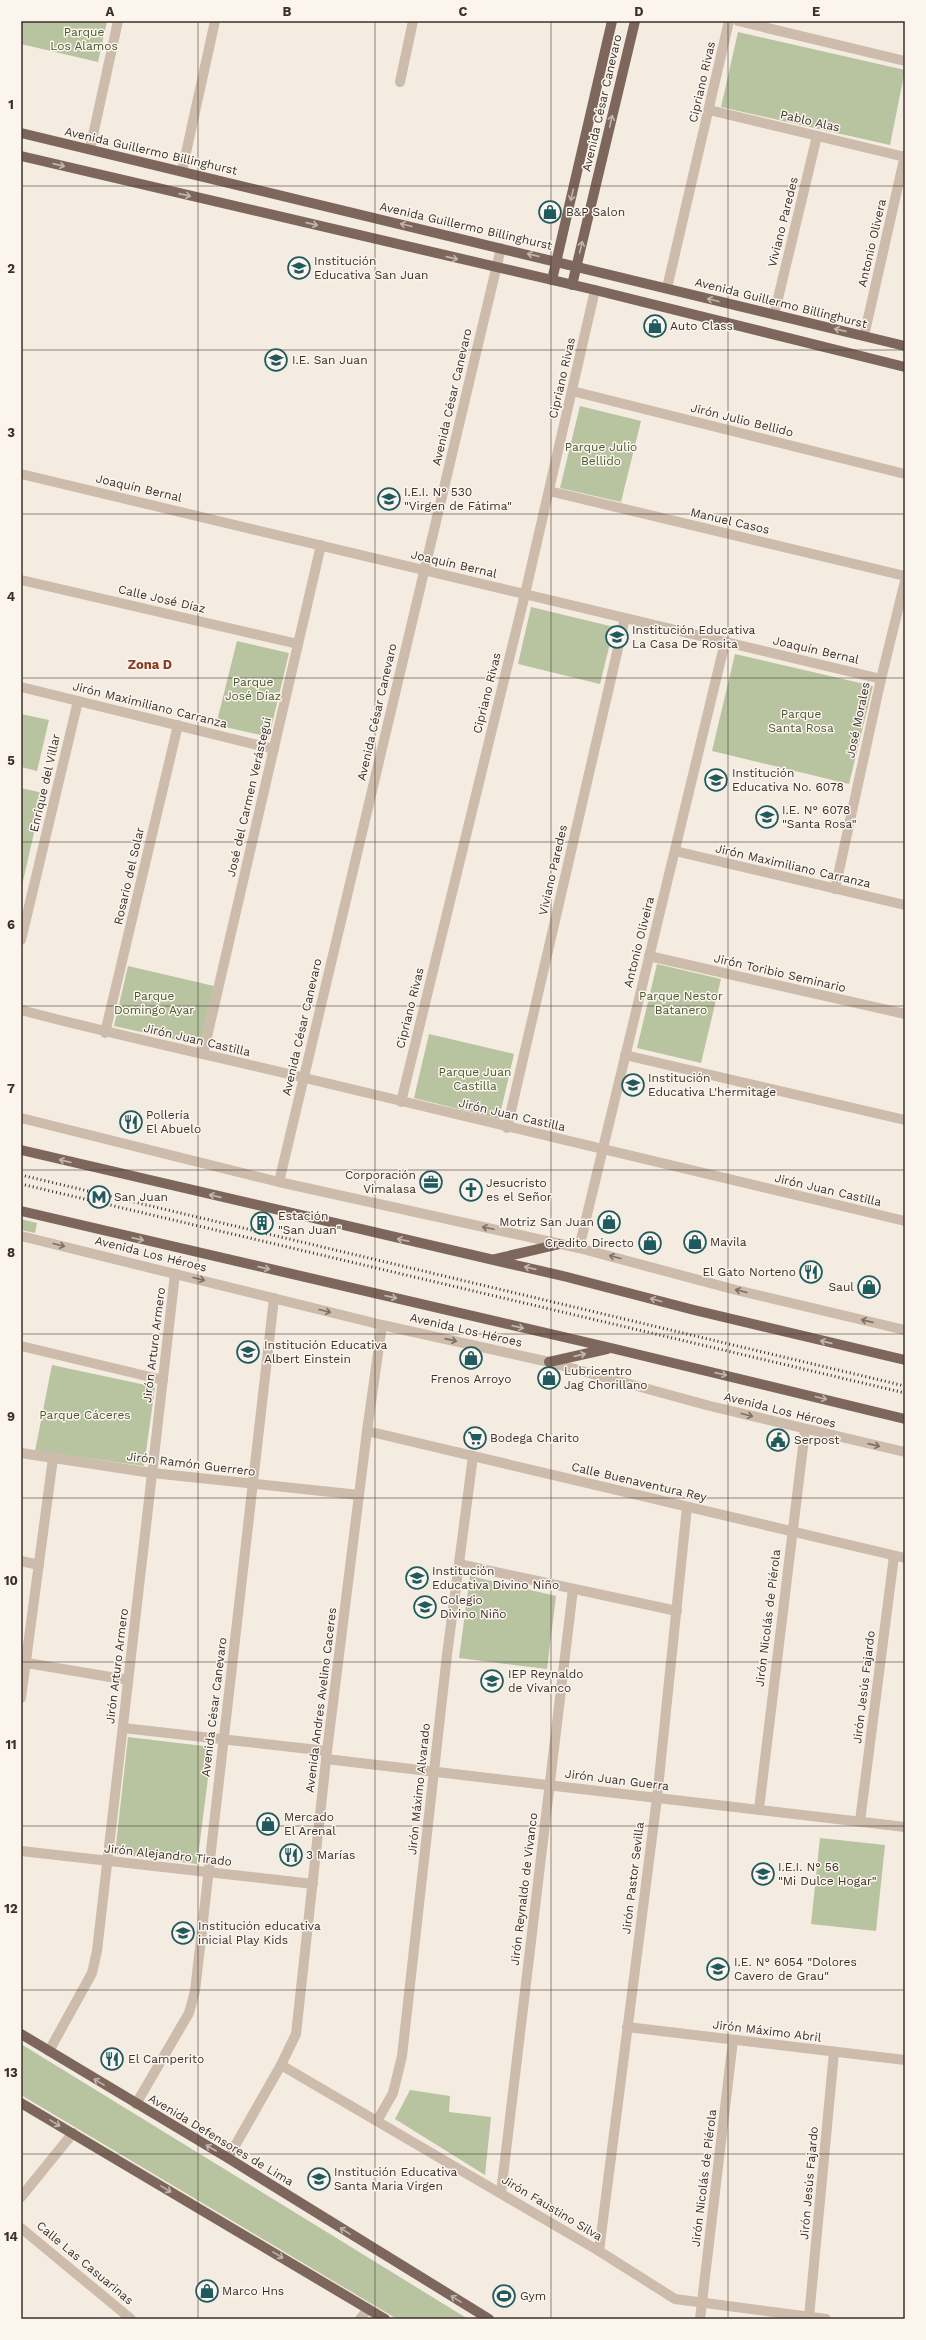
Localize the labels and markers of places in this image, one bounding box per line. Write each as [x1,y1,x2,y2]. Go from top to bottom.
shop icon: B&P Salon [537,199,563,225]
place label: B&P Salon [566,205,625,219]
place label: Institución Educativa San Juan [314,254,428,282]
school or university icon: Institución Educativa San Juan [286,255,312,281]
shop icon: Auto Class [642,313,668,339]
place label: Auto Class [670,319,733,333]
school or university icon: I.E. San Juan [263,347,289,373]
place label: I.E. San Juan [292,353,368,367]
place label: I.E.I. N° 530 "Virgen de Fátima" [404,485,512,513]
school or university icon: I.E.I. N° 530 "Virgen de Fátima" [376,486,402,512]
place label: Institución Educativa La Casa De Rosita [632,623,755,651]
school or university icon: Institución Educativa La Casa De Rosita [604,624,630,650]
place label: Institución Educativa No. 6078 [732,766,844,794]
school or university icon: Institución Educativa No. 6078 [703,767,729,793]
place label: I.E. N° 6078 "Santa Rosa" [782,803,857,831]
school or university icon: I.E. N° 6078 "Santa Rosa" [754,804,780,830]
place label: Institución Educativa L'hermitage [648,1071,776,1099]
school or university icon: Institución Educativa L'hermitage [620,1072,646,1098]
place label: Pollería El Abuelo [146,1108,201,1136]
restaurant icon: Pollería El Abuelo [118,1109,144,1135]
place label: Corporación Vimalasa [345,1168,416,1196]
office icon: Corporación Vimalasa [418,1169,444,1195]
place label: Jesucristo es el Señor [486,1176,552,1204]
church icon: Jesucristo es el Señor [458,1177,484,1203]
metro station icon: San Juan [86,1184,112,1210]
place label: San Juan [114,1190,168,1204]
place label: Estación "San Juan" [278,1209,341,1237]
shop icon: Motriz San Juan [596,1209,622,1235]
building icon: Estación "San Juan" [249,1210,275,1236]
place label: Motriz San Juan [499,1215,594,1229]
shop icon: Mavila [682,1229,708,1255]
shop icon: Credito Directo [637,1230,663,1256]
place label: Mavila [710,1235,747,1249]
place label: Credito Directo [545,1236,634,1250]
restaurant icon: El Gato Norteno [798,1259,824,1285]
place label: El Gato Norteno [702,1265,796,1279]
shop icon: Saul [856,1274,882,1300]
place label: Saul [829,1280,854,1294]
place label: Institución Educativa Albert Einstein [264,1338,387,1366]
school or university icon: Institución Educativa Albert Einstein [235,1339,261,1365]
shop icon: Frenos Arroyo [458,1345,484,1371]
place label: Lubricentro Jag Chorillano [564,1364,648,1392]
shop icon: Lubricentro Jag Chorillano [536,1365,562,1391]
place label: Frenos Arroyo [431,1372,511,1386]
supermarket icon: Bodega Charito [462,1425,488,1451]
public building icon: Serpost [765,1427,791,1453]
place label: Bodega Charito [490,1431,579,1445]
place label: Serpost [794,1433,840,1447]
place label: Institución Educativa Divino Niño [432,1564,559,1592]
school or university icon: Institución Educativa Divino Niño [404,1565,430,1591]
place label: Colegio Divino Niño [440,1593,507,1621]
school or university icon: Colegio Divino Niño [412,1594,438,1620]
place label: IEP Reynaldo de Vivanco [508,1667,584,1695]
school or university icon: IEP Reynaldo de Vivanco [479,1668,505,1694]
place label: Mercado El Arenal [284,1810,336,1838]
shop icon: Mercado El Arenal [255,1811,281,1837]
restaurant icon: 3 Marías [278,1842,304,1868]
place label: 3 Marías [306,1848,355,1862]
place label: I.E.I. N° 56 "Mi Dulce Hogar" [778,1860,877,1888]
school or university icon: I.E.I. N° 56 "Mi Dulce Hogar" [750,1861,776,1887]
place label: Institución educativa inicial Play Kids [198,1919,321,1947]
school or university icon: Institución educativa inicial Play Kids [170,1920,196,1946]
place label: I.E. N° 6054 "Dolores Cavero de Grau" [734,1955,857,1983]
school or university icon: I.E. N° 6054 "Dolores Cavero de Grau" [705,1956,731,1982]
restaurant icon: El Camperito [99,2046,125,2072]
place label: El Camperito [128,2052,204,2066]
place label: Institución Educativa Santa Maria Virgen [334,2165,457,2193]
school or university icon: Institución Educativa Santa Maria Virgen [306,2166,332,2192]
shop icon: Marco Hns [194,2278,220,2304]
sports icon: Gym [491,2283,517,2309]
place label: Marco Hns [222,2284,284,2298]
place label: Gym [520,2289,546,2303]

